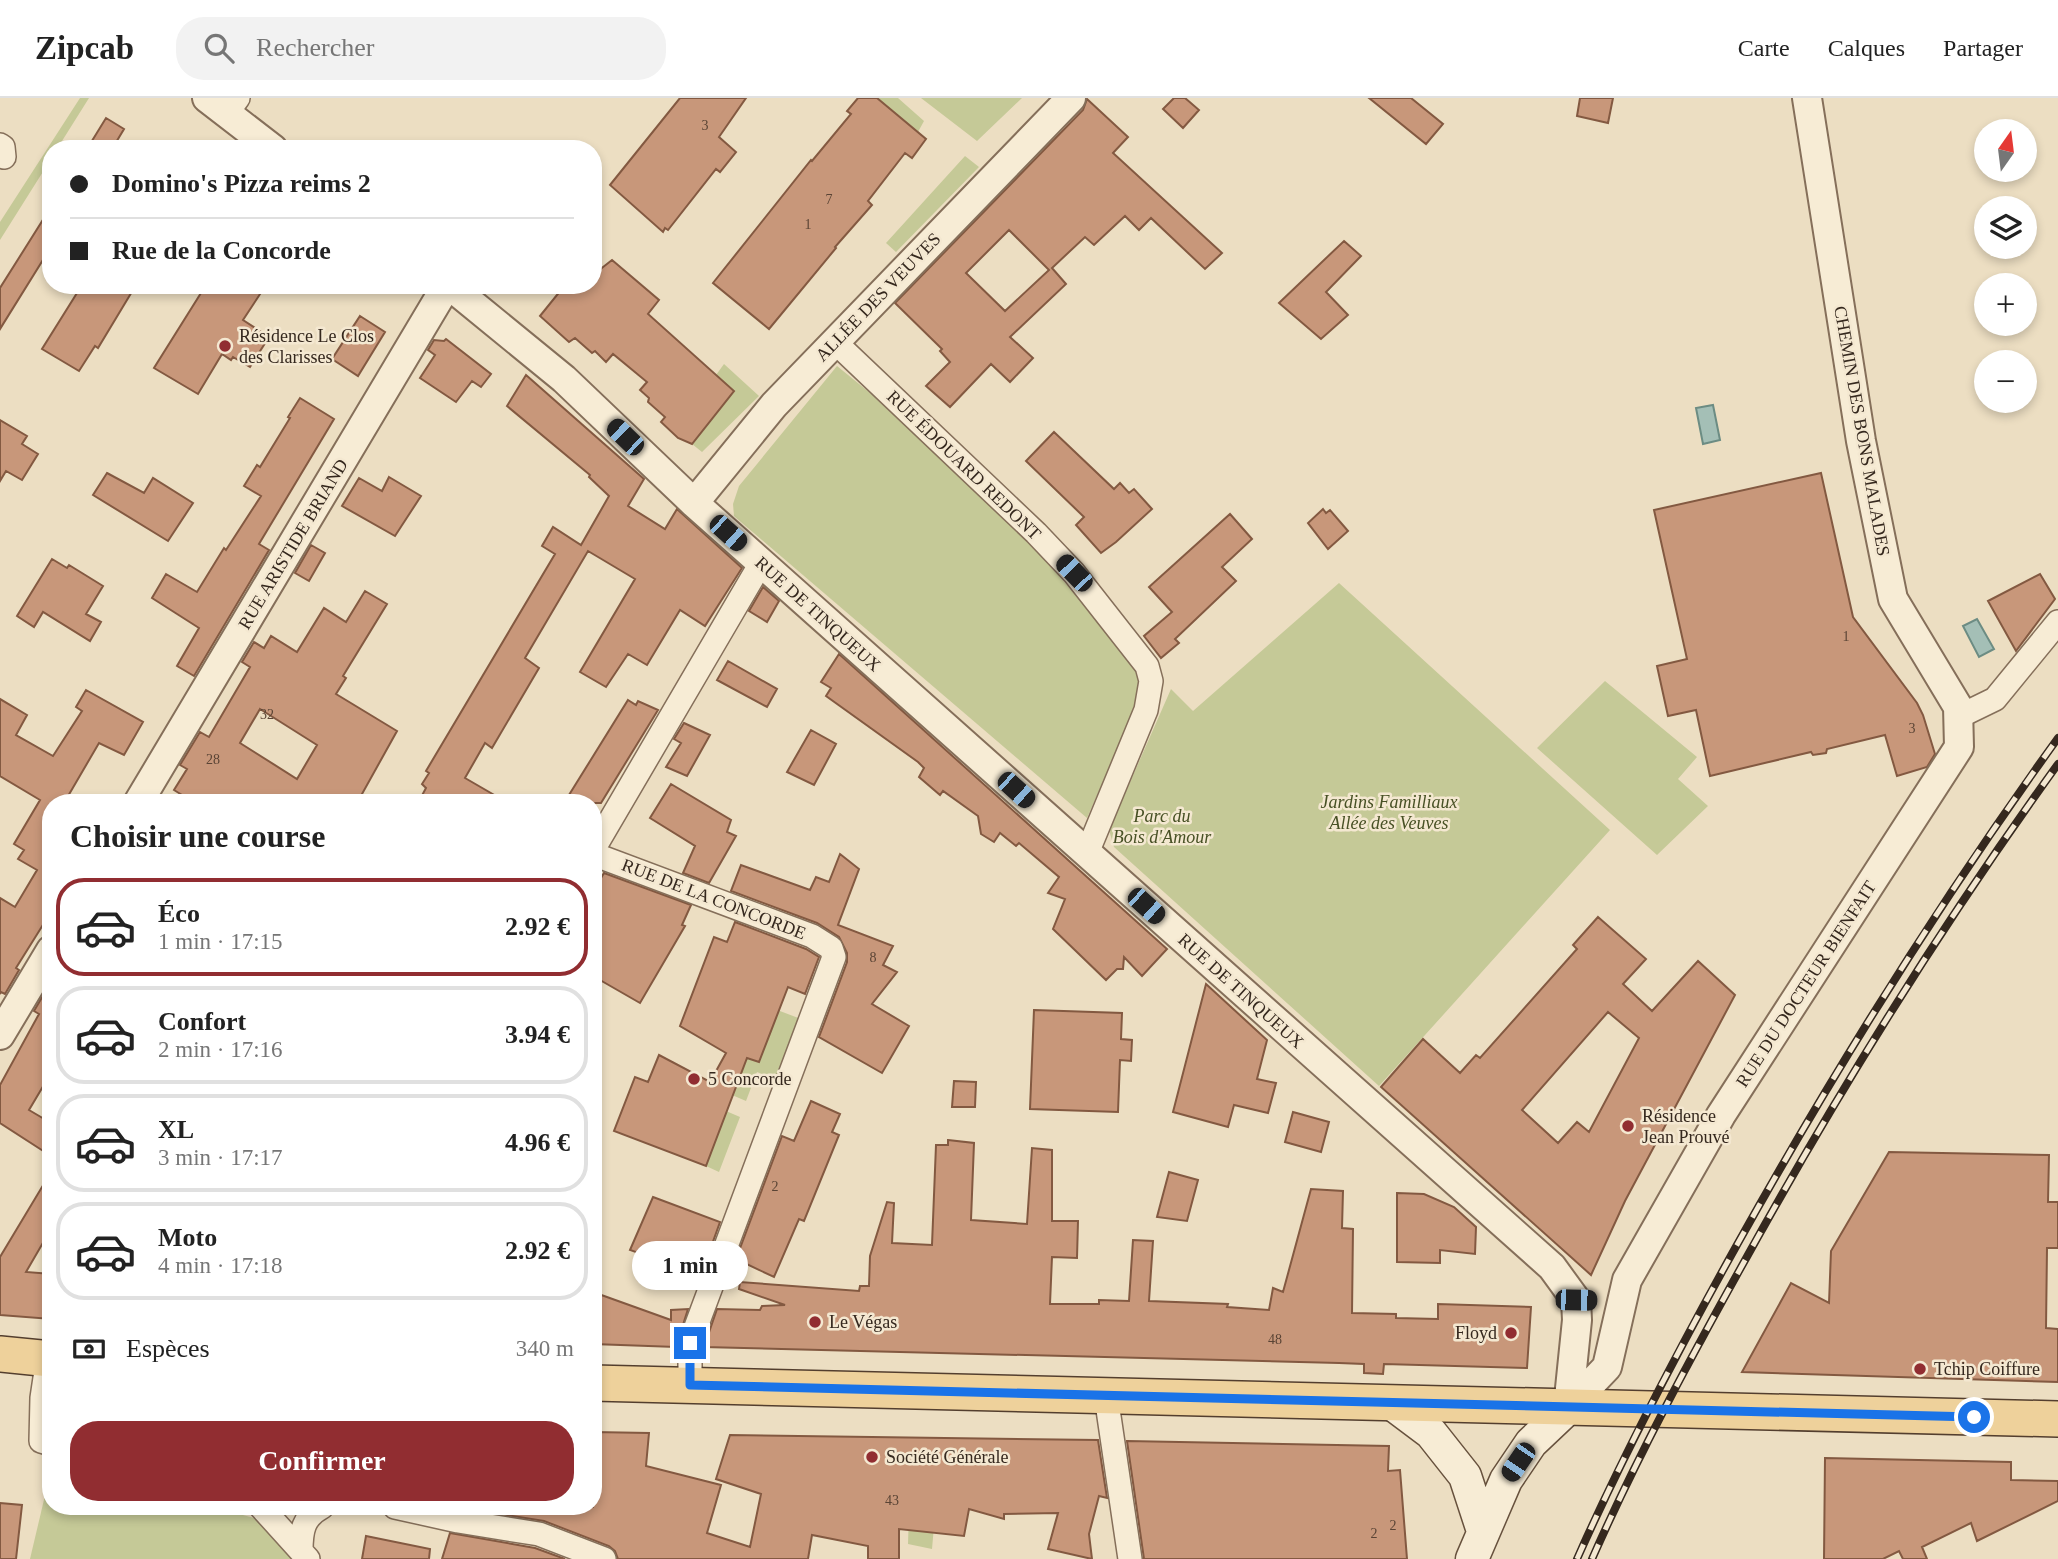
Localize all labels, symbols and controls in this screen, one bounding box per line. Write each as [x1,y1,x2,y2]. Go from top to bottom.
search box [176,17,666,80]
icon: search [200,29,238,67]
text: Zipcab [35,30,134,66]
text: Rechercher [256,33,374,62]
text: Carte [1738,35,1790,61]
text: Calques [1828,35,1905,61]
text: Partager [1943,35,2023,61]
house number: 3 [702,118,709,133]
north arrow [1974,119,2037,182]
map controls [1974,119,2037,413]
text: Domino's Pizza reims 2 [112,169,371,198]
house number: 7 [826,192,833,207]
button: layers [1974,196,2037,259]
house number: 1 [805,217,812,232]
street label: ALLÉE DES VEUVES [811,228,944,365]
text: Rue de la Concorde [112,236,331,265]
button: + [1974,273,2037,336]
street label: CHEMIN DES BONS MALADES [1830,304,1894,558]
place label: Résidence Le Clos des Clarisses [239,326,374,367]
marker: Résidence Le Clos des Clarisses [217,338,233,354]
button: − [1974,350,2037,413]
street label: RUE ÉDOUARD REDONT [883,386,1046,544]
car [603,415,648,459]
street label: RUE ARISTIDE BRIAND [234,455,352,633]
car [706,511,751,555]
car [1052,551,1097,595]
street label: RUE DE TINQUEUX [751,552,885,676]
house number: 1 [1843,629,1850,644]
house number: 32 [260,707,274,722]
house number: 3 [1909,721,1916,736]
house number: 28 [206,752,220,767]
car [994,768,1039,812]
park label: Jardins Familliaux Allée des Veuves [1321,792,1457,833]
park label: Parc du Bois d'Amour [1113,806,1212,847]
text: Choisir une course [70,818,325,854]
street label: RUE DE LA CONCORDE [619,855,809,943]
street label: RUE DU DOCTEUR BIENFAIT [1732,877,1880,1091]
car [1124,884,1169,928]
icon: car [74,896,137,959]
text: Éco [158,899,200,928]
text: 2.92 € [505,912,570,941]
text: 1 min · 17:15 [158,929,283,954]
street label: RUE DE TINQUEUX [1174,929,1308,1053]
house number: 8 [870,950,877,965]
icon: car [74,1004,137,1067]
text: Confort [158,1007,246,1036]
text: 3.94 € [505,1020,570,1049]
text: 2 min · 17:16 [158,1037,283,1062]
place label: 5 Concorde [708,1069,791,1089]
marker: 5 Concorde [686,1071,702,1087]
place label: Résidence Jean Prouvé [1642,1106,1729,1147]
icon: car [74,1112,137,1175]
text: XL [158,1115,194,1144]
marker: Résidence Jean Prouvé [1620,1118,1636,1134]
text: 4.96 € [505,1128,570,1157]
text: 3 min · 17:17 [158,1145,283,1170]
house number: 2 [772,1179,779,1194]
icon: car [74,1220,137,1283]
text: Moto [158,1223,217,1252]
text: 2.92 € [505,1236,570,1265]
callout: 1 min [632,1242,748,1290]
text: 4 min · 17:18 [158,1253,283,1278]
text: 1 min [662,1253,718,1278]
car [1555,1289,1598,1311]
place label: Le Végas [829,1312,897,1332]
marker: Le Végas [807,1314,823,1330]
place label: Floyd [1455,1323,1497,1343]
marker: Floyd [1503,1325,1519,1341]
route end [674,1327,706,1359]
icon: cash [70,1330,108,1368]
house number: 48 [1268,1332,1282,1347]
text: Espèces [126,1334,210,1363]
text: 340 m [516,1336,574,1361]
place label: Tchip Coiffure [1934,1359,2040,1379]
marker: Tchip Coiffure [1912,1361,1928,1377]
route start [1958,1401,1990,1433]
button: Confirmer [70,1421,574,1501]
car [1498,1439,1539,1485]
place label: Société Générale [886,1447,1008,1467]
marker: Société Générale [864,1449,880,1465]
house number: 43 [885,1493,899,1508]
house number: 2 [1390,1518,1397,1533]
house number: 2 [1371,1526,1378,1541]

